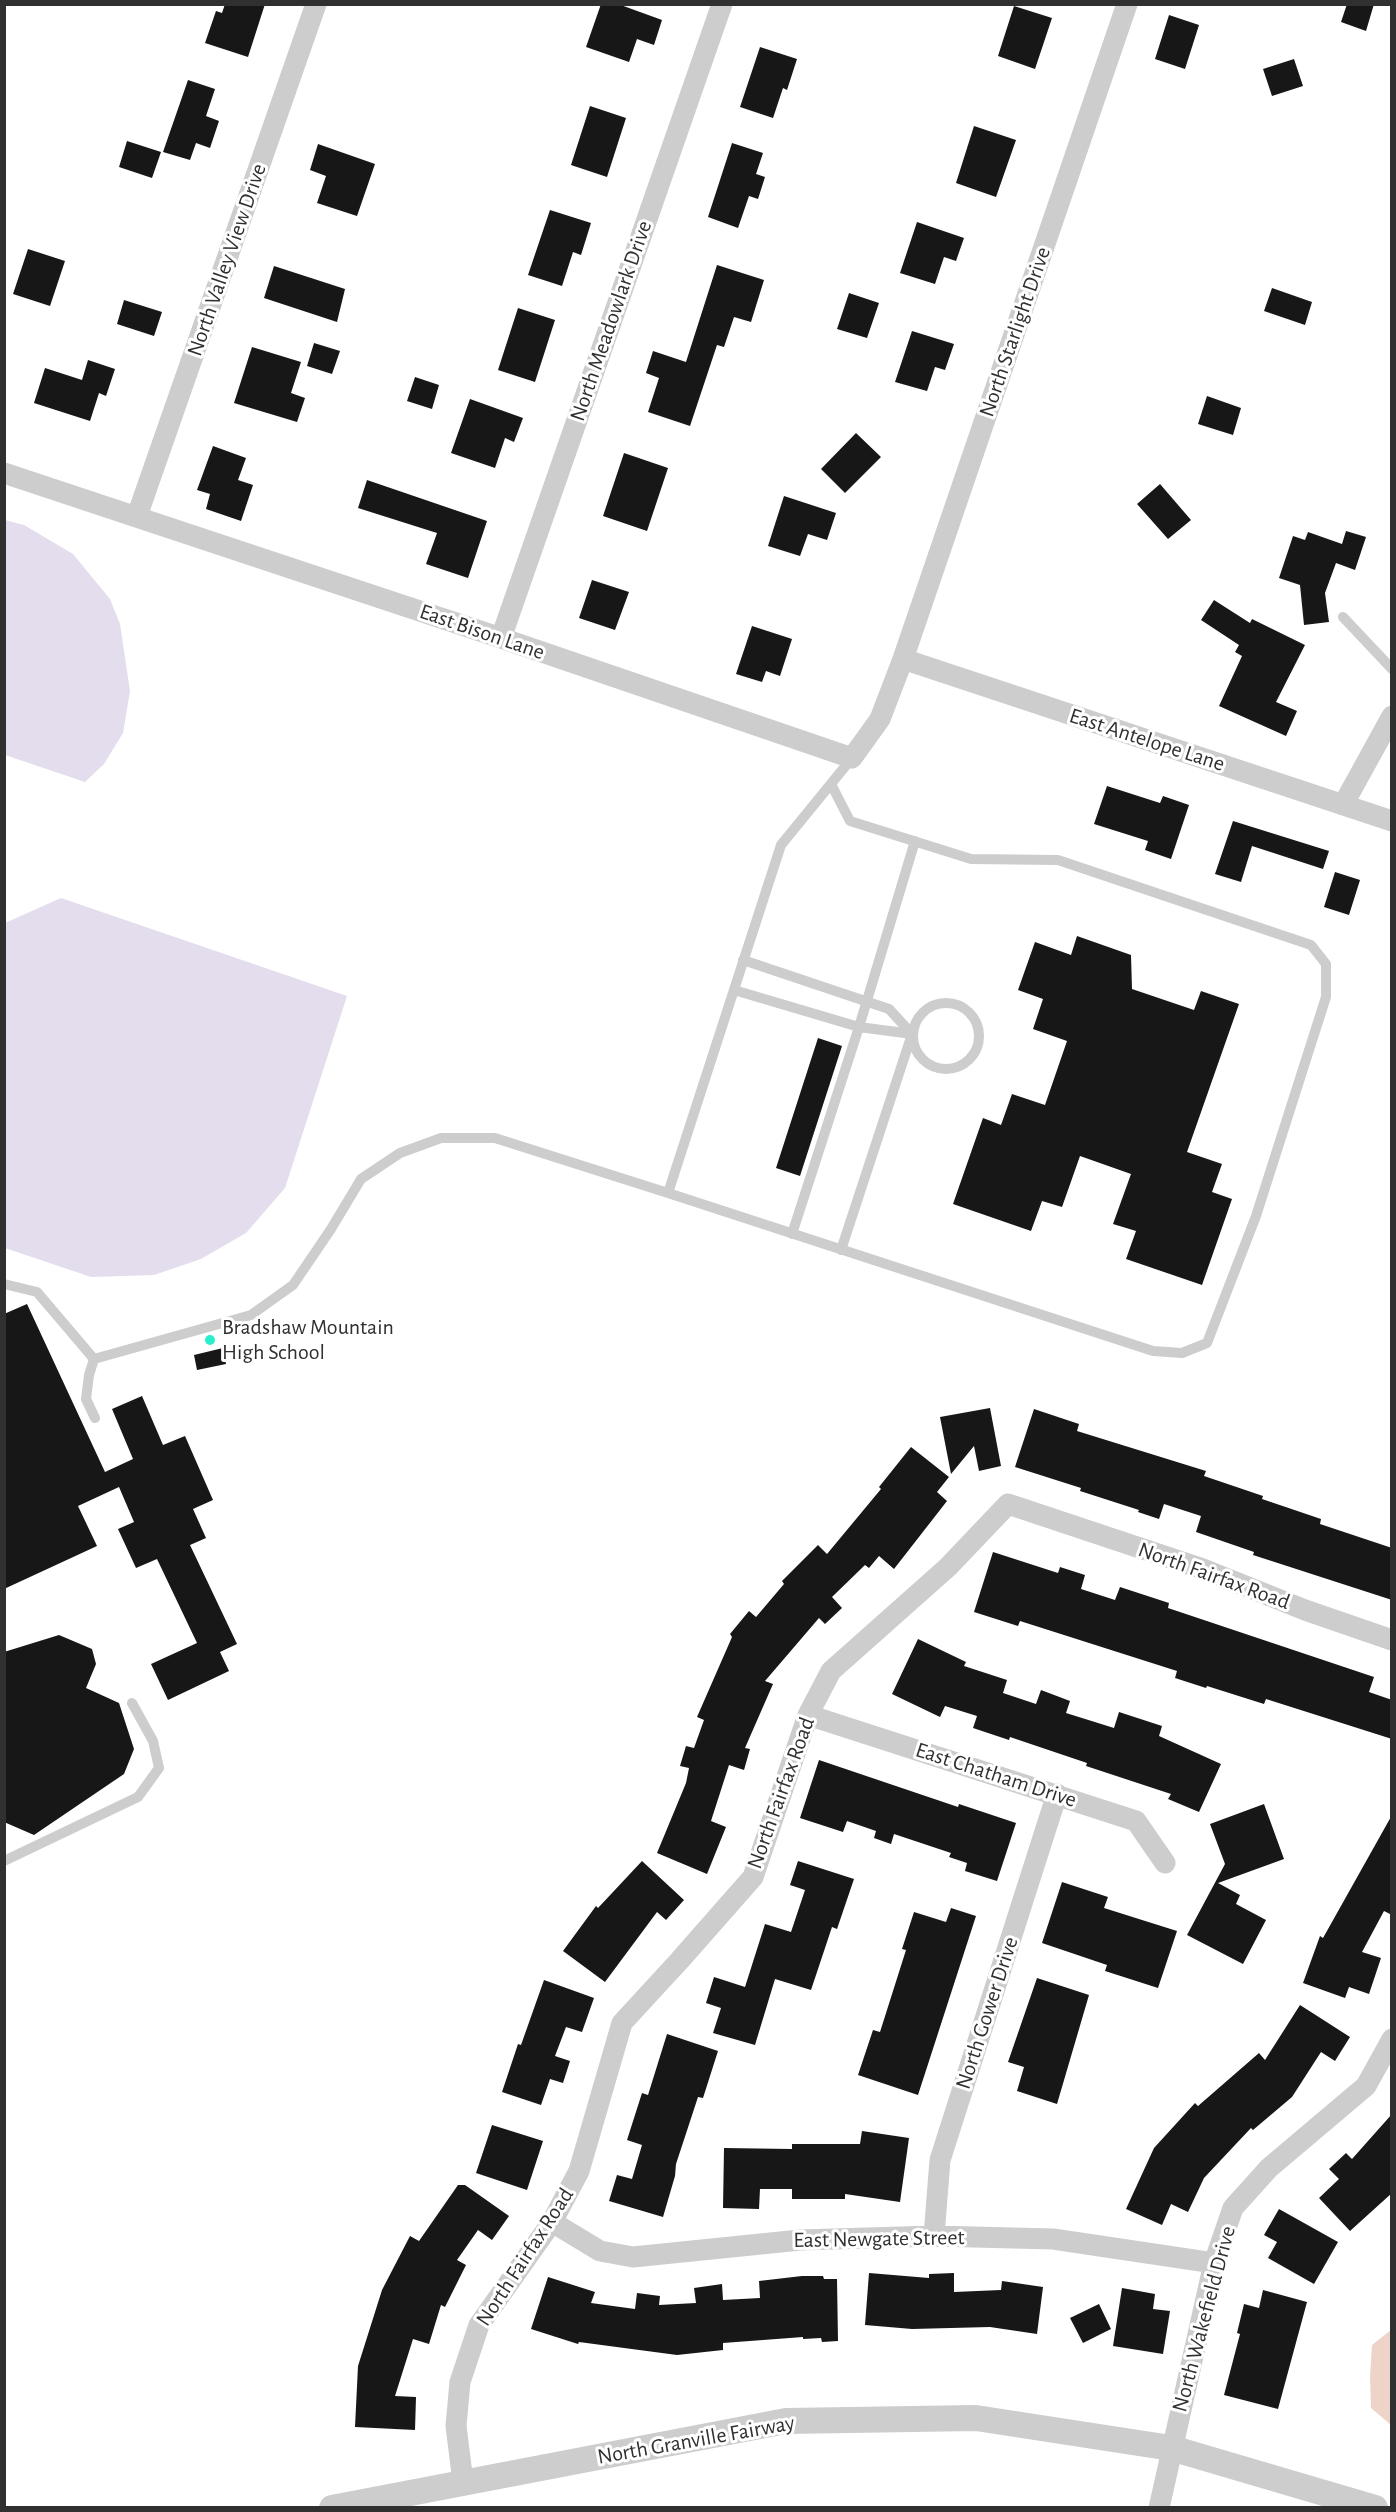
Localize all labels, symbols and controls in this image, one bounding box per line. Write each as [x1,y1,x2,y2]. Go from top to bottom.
street label: North Valley View Drive [182,160,272,360]
street label: North Meadowlark Drive [564,217,658,425]
street label: North Starlight Drive [974,243,1056,421]
street label: East Bison Lane [416,598,548,666]
street label: East Antelope Lane [1066,702,1228,778]
place label: Bradshaw Mountain High School [222,1314,394,1366]
marker: Bradshaw Mountain High School [203,1333,217,1347]
street label: North Fairfax Road [1135,1536,1293,1616]
street label: North Fairfax Road [741,1714,821,1872]
street label: East Chatham Drive [912,1737,1080,1813]
street label: North Gower Drive [950,1933,1024,2093]
street label: North Fairfax Road [471,2183,579,2331]
street label: North Wakefield Drive [1166,2223,1242,2415]
street label: East Newgate Street [793,2224,965,2254]
street label: North Granville Fairway [595,2410,797,2470]

